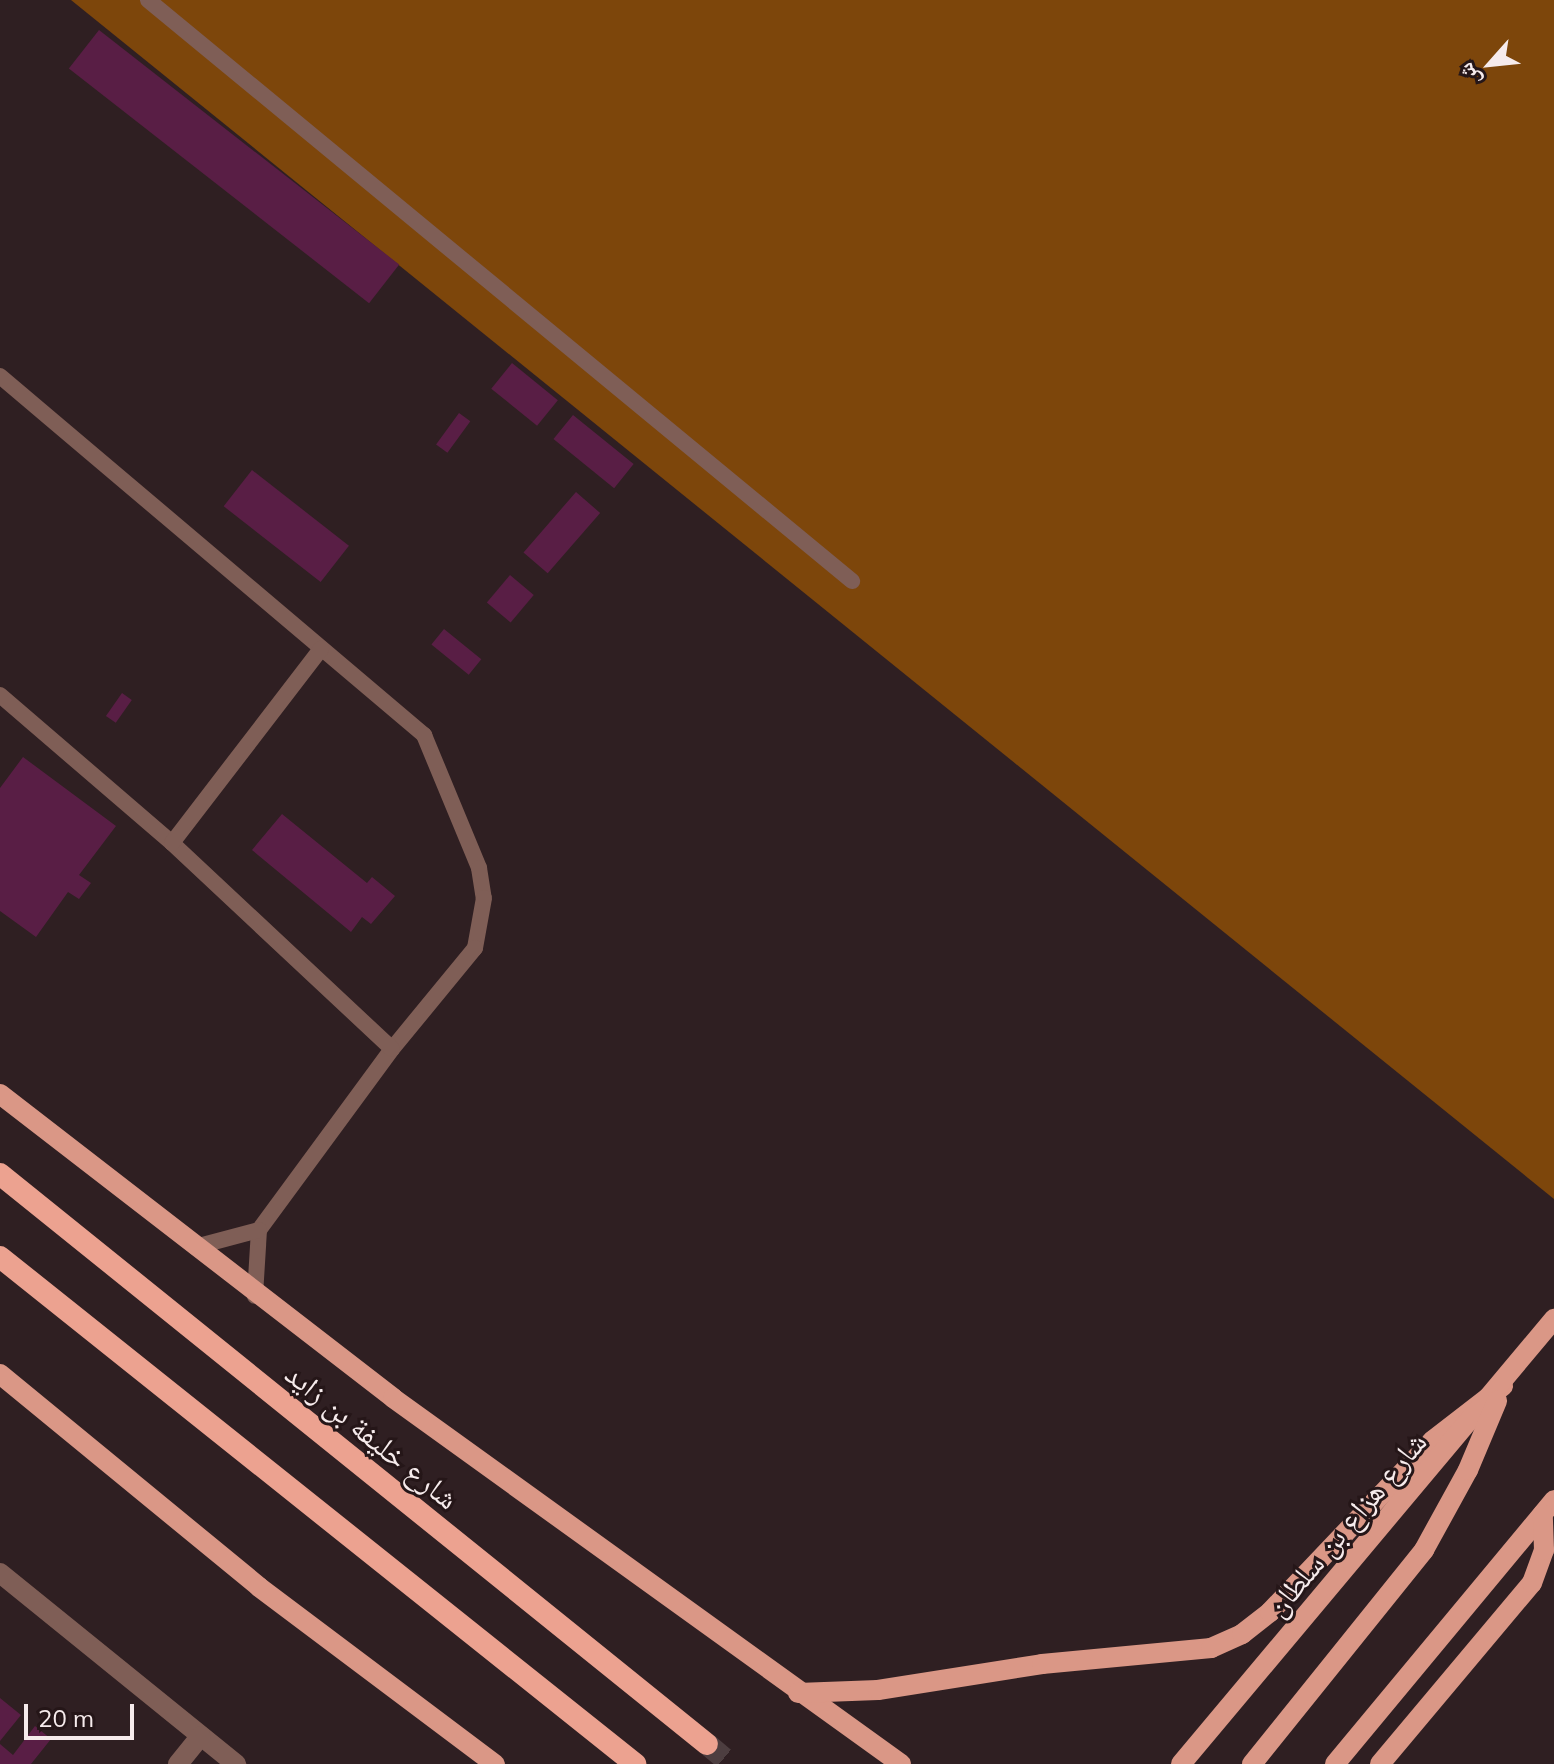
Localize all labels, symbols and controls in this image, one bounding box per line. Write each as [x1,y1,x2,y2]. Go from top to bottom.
north arrow [1450,24,1530,104]
text: ش [1451,58,1486,92]
street label: شارع خليفة بن زايد [278,1355,466,1517]
street label: شارع هزاع بن سلطان [1258,1424,1434,1624]
scale bar [28,1688,138,1738]
text: 20 m [38,1703,94,1733]

